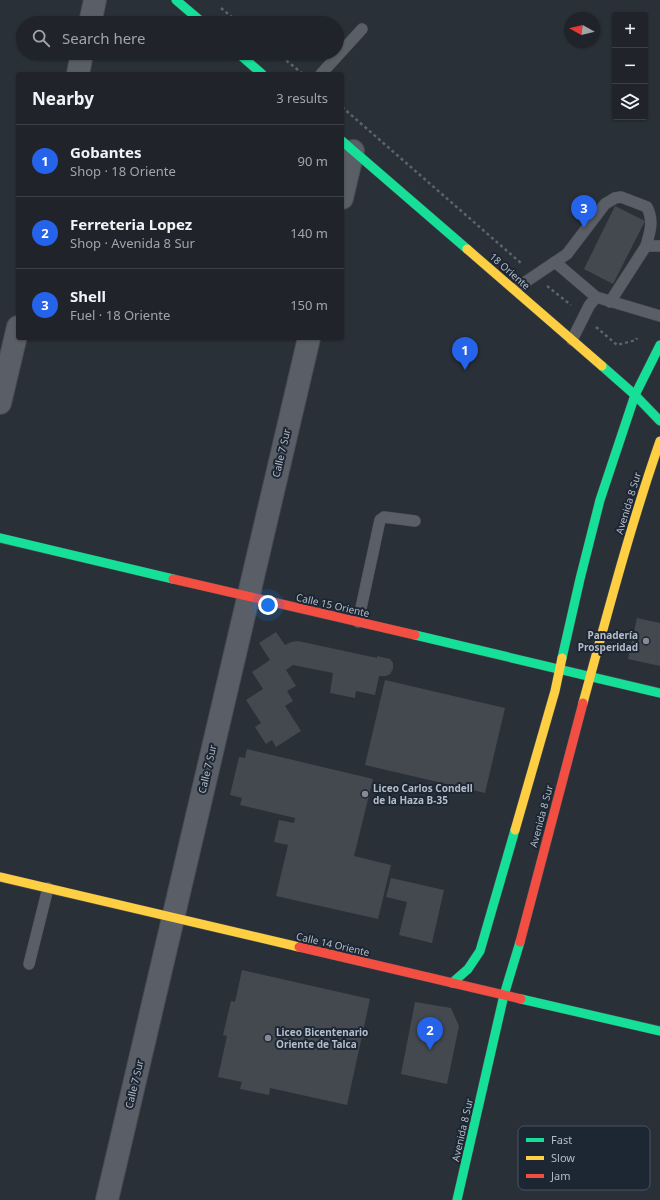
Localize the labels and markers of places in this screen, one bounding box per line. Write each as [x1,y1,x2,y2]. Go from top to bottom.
pin: 3 [571,195,597,228]
pin: 1 [452,337,478,370]
place label: Panadería Prosperidad [578,628,638,654]
marker: Panadería Prosperidad [641,636,651,646]
place label: Liceo Carlos Condell de la Haza B-35 [373,781,473,807]
marker: Liceo Carlos Condell de la Haza B-35 [360,789,370,799]
pin: 2 [417,1017,443,1050]
place label: Liceo Bicentenario Oriente de Talca [276,1025,368,1051]
marker: Liceo Bicentenario Oriente de Talca [263,1033,273,1043]

